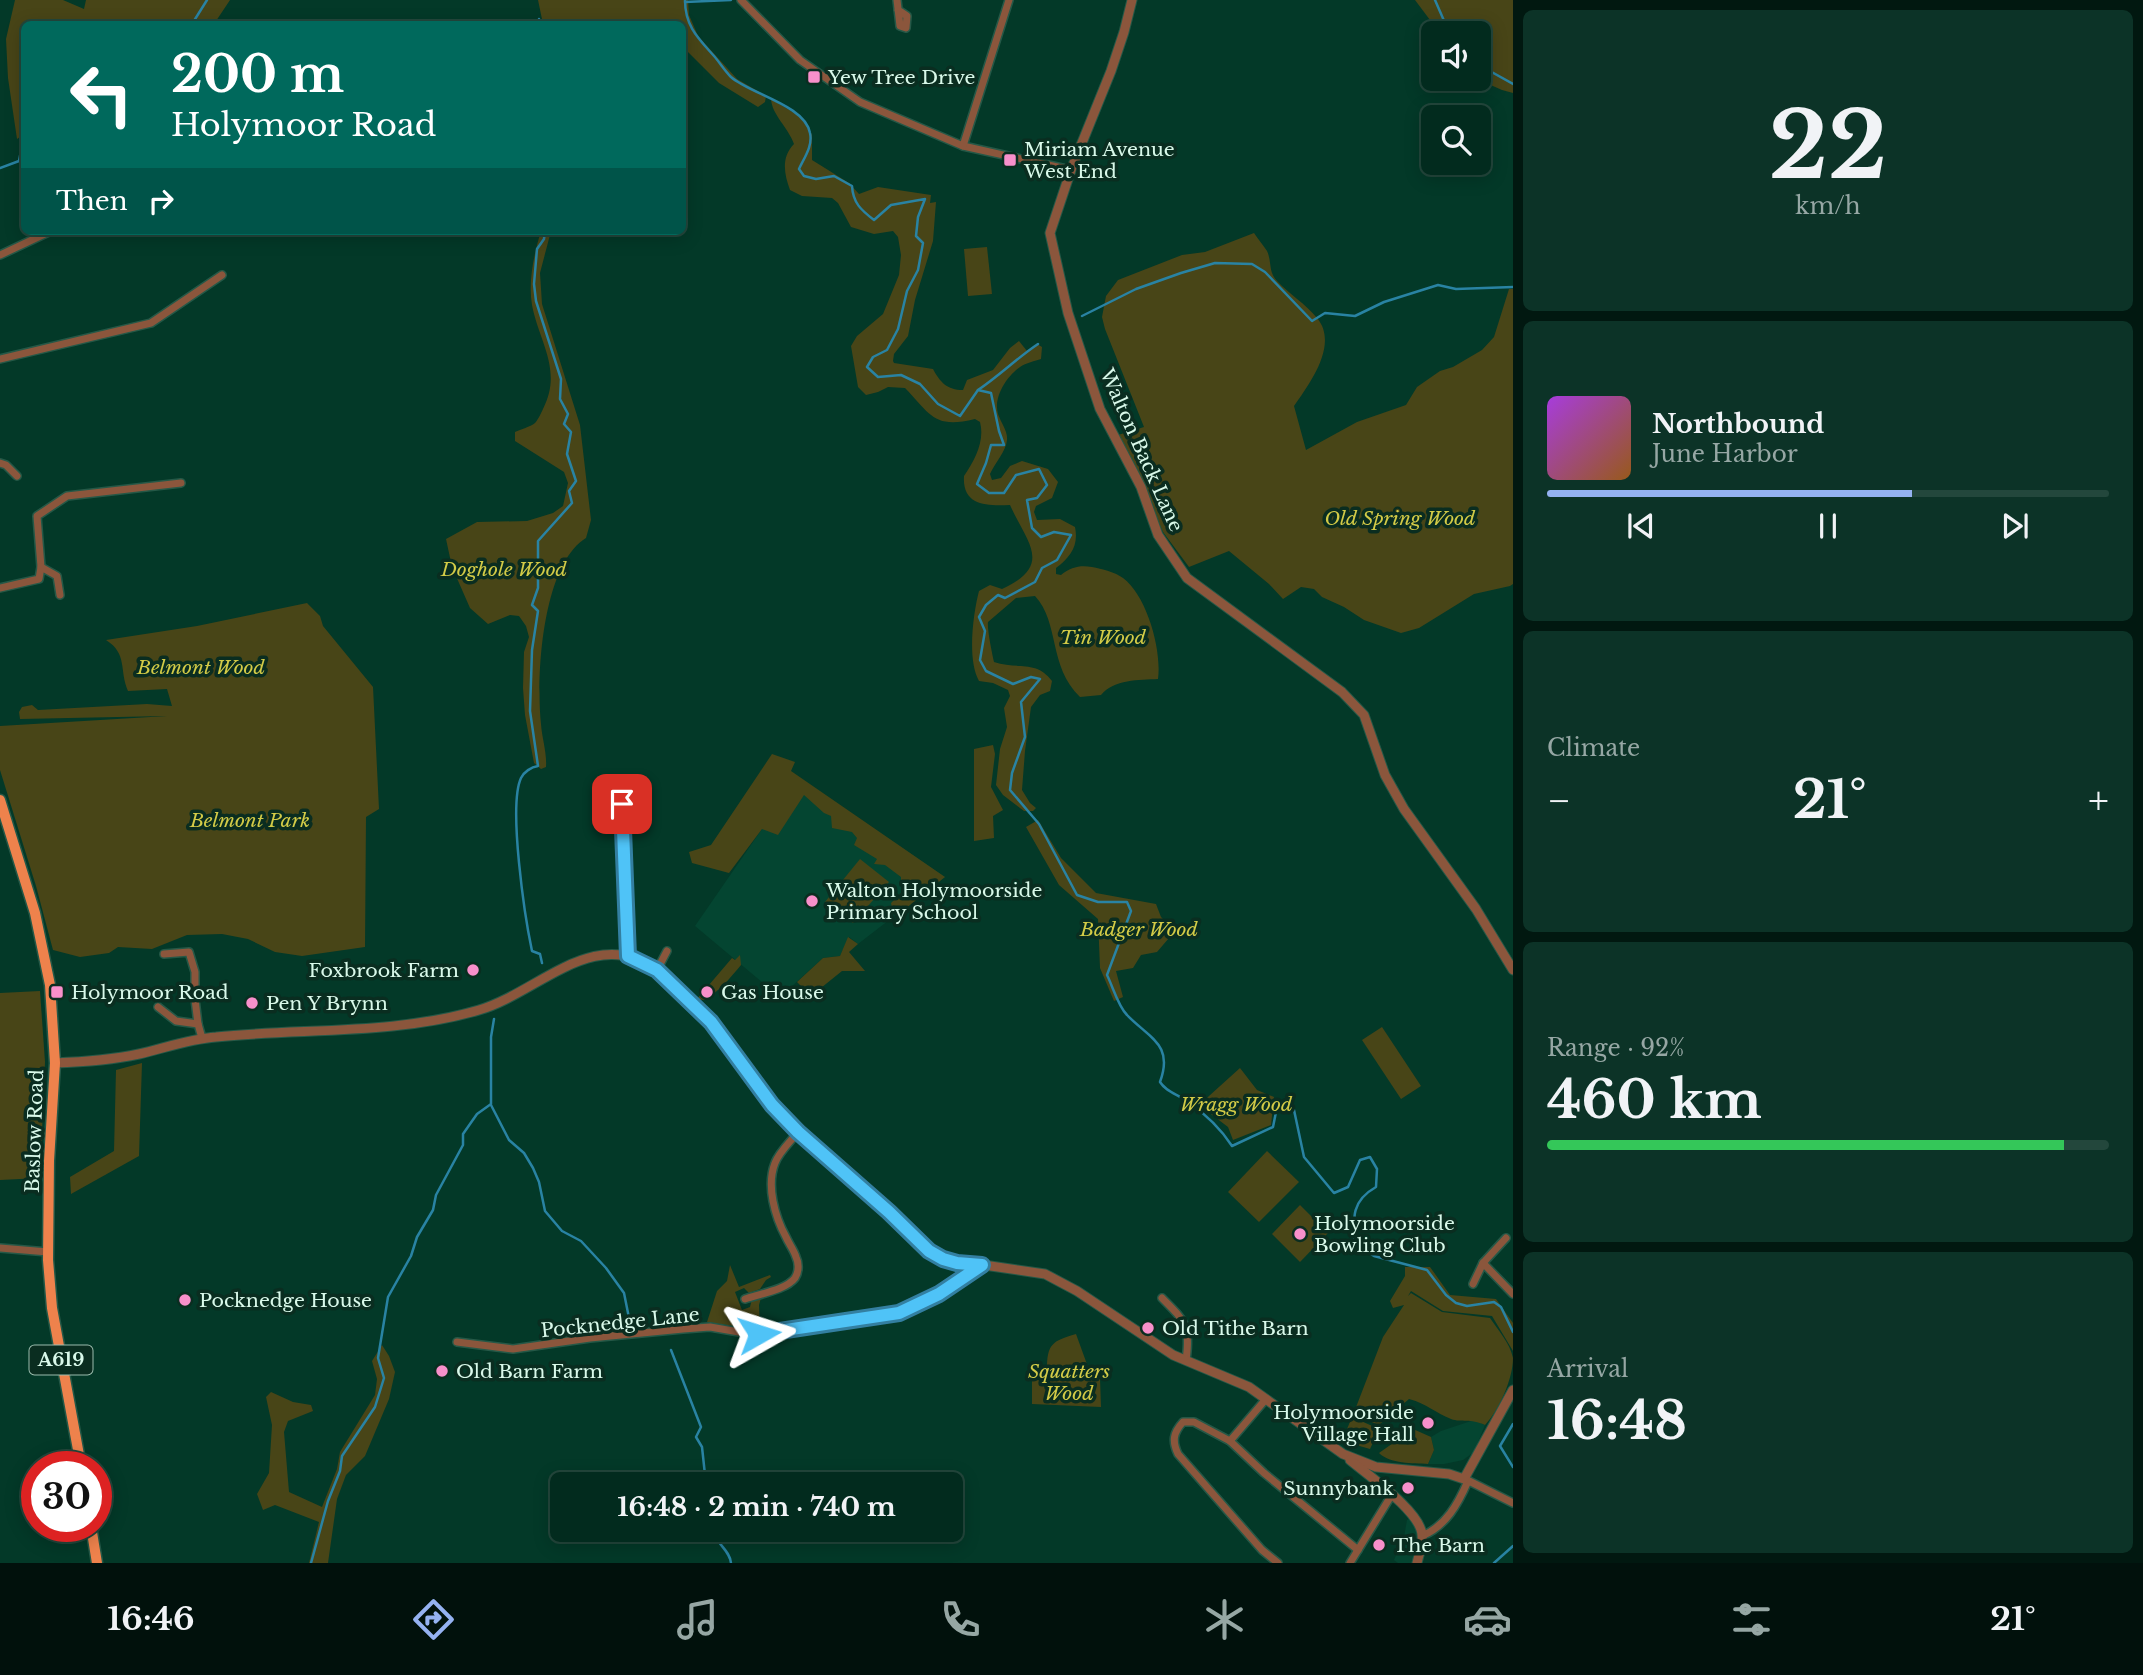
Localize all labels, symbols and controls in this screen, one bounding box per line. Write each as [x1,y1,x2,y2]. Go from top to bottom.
map controls [1421,21,1491,175]
button: sound [1421,21,1491,91]
text: 200 m [171,44,344,105]
icon: left [56,49,147,140]
place label: Yew Tree Drive [827,66,975,89]
marker: Yew Tree Drive [806,69,822,85]
text: 22 [1769,90,1887,203]
text: Holymoor Road [171,105,436,145]
button: search [1421,105,1491,175]
place label: Miriam Avenue West End [1023,138,1175,183]
marker: Miriam Avenue West End [1002,152,1018,168]
icon: right [142,182,180,220]
text: Then [56,185,128,217]
text: km/h [1795,192,1861,220]
street label: Walton Back Lane [1095,364,1188,535]
text: Northbound [1652,408,1824,440]
text: June Harbor [1652,440,1798,468]
park label: Old Spring Wood [1325,507,1476,530]
icon: previous [1622,507,1660,545]
icon: pause [1809,507,1847,545]
icon: next [1996,507,2034,545]
park label: Doghole Wood [440,558,568,581]
park label: Tin Wood [1060,626,1147,649]
park label: Belmont Wood [136,656,266,679]
text: Climate [1547,734,1640,762]
text: 21° [1793,768,1867,832]
pin [592,774,652,834]
text: − [1547,777,1571,824]
text: + [2088,777,2109,824]
icon: arrive [603,785,641,823]
park label: Belmont Park [189,809,310,832]
place label: Walton Holymoorside Primary School [825,879,1042,924]
marker: Walton Holymoorside Primary School [804,893,820,909]
park label: Badger Wood [1079,918,1199,941]
place label: Foxbrook Farm [308,959,459,982]
marker: Foxbrook Farm [465,962,481,978]
place label: Holymoor Road [71,981,229,1004]
place label: Gas House [721,981,824,1004]
marker: Holymoor Road [49,984,65,1000]
marker: Gas House [699,984,715,1000]
place label: Pen Y Brynn [266,992,388,1015]
marker: Pen Y Brynn [244,995,260,1011]
text: Range · 92% [1547,1034,1685,1062]
text: 460 km [1547,1068,1762,1132]
street label: Baslow Road [21,1069,48,1193]
park label: Wragg Wood [1180,1093,1293,1116]
place label: Holymoorside Bowling Club [1314,1212,1455,1257]
marker: Holymoorside Bowling Club [1292,1226,1308,1242]
place label: Pocknedge House [199,1289,372,1312]
marker: Pocknedge House [177,1292,193,1308]
position arrow [722,1297,796,1371]
street label: Pocknedge Lane [540,1303,701,1342]
place label: Old Tithe Barn [1162,1317,1309,1340]
marker: Old Tithe Barn [1140,1320,1156,1336]
road number: A619 [29,1345,92,1374]
text: Arrival [1547,1355,1628,1383]
place label: Old Barn Farm [456,1360,603,1383]
park label: Squatters Wood [1028,1360,1110,1405]
marker: Old Barn Farm [434,1363,450,1379]
text: 16:48 [1547,1389,1687,1453]
place label: Holymoorside Village Hall [1273,1401,1414,1446]
marker: Holymoorside Village Hall [1420,1415,1436,1431]
speed limit sign: 30 [21,1451,112,1542]
place label: Sunnybank [1283,1477,1394,1500]
marker: Sunnybank [1400,1480,1416,1496]
text: 16:48 · 2 min · 740 m [617,1491,896,1523]
place label: The Barn [1393,1534,1485,1557]
marker: The Barn [1371,1537,1387,1553]
icon: directions [409,1595,458,1644]
icon: music [673,1595,722,1644]
icon: phone [936,1595,985,1644]
icon: climate [1200,1595,1249,1644]
icon: car [1463,1595,1512,1644]
icon: filters [1727,1595,1776,1644]
text: 16:46 [107,1599,195,1639]
text: 21° [1990,1599,2036,1639]

